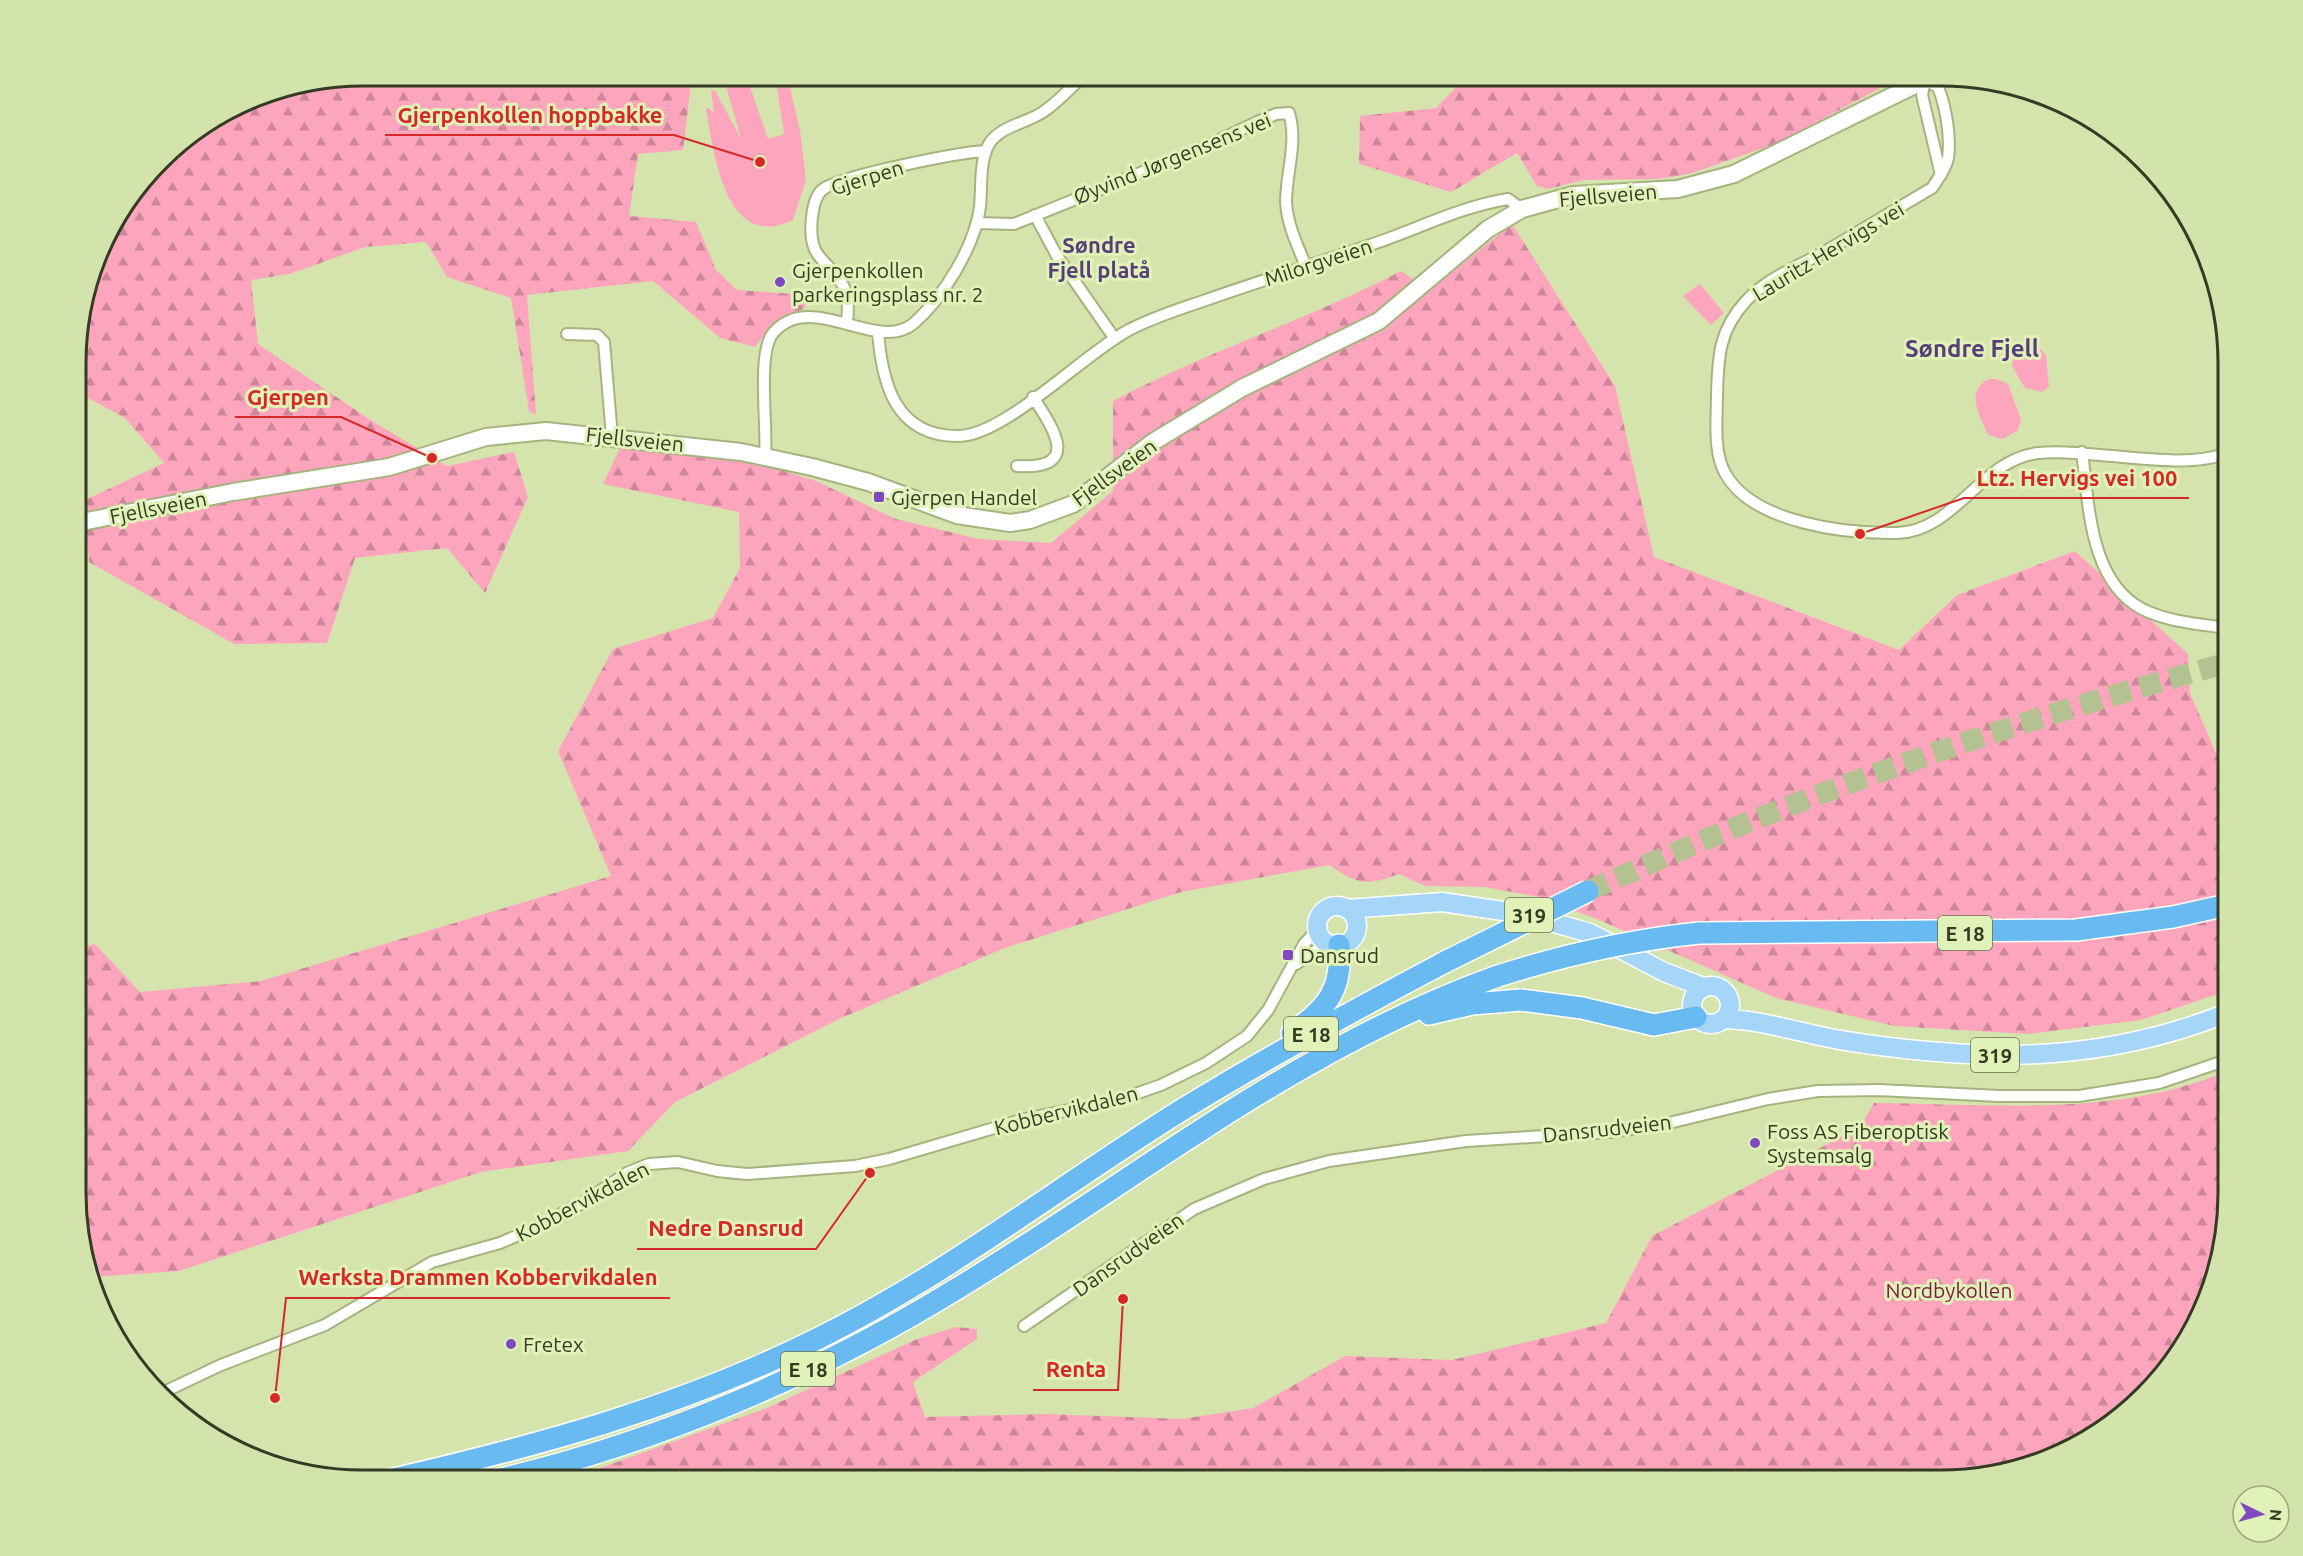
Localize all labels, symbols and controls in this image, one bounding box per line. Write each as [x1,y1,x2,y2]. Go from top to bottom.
callout: Gjerpenkollen hoppbakke [385,95,674,135]
text: Gjerpenkollen hoppbakke [397,102,663,127]
street label: Øyvind Jørgensens vei [1070,107,1274,209]
street label: Gjerpen [828,155,906,199]
street label: Fjellsveien [1558,179,1658,211]
street label: Lauritz Hervigs vei [1748,196,1908,306]
district label: Søndre Fjell platå [1048,232,1150,282]
street label: Milorgveien [1261,233,1375,291]
place label: Gjerpenkollen parkeringsplass nr. 2 [792,258,984,306]
marker: Gjerpenkollen parkeringsplass nr. 2 [773,275,787,289]
district label: Søndre Fjell [1905,335,2039,362]
callout: Gjerpen [235,377,341,417]
text: Gjerpen [247,384,329,409]
street label: Fjellsveien [585,422,685,456]
street label: Fjellsveien [1067,433,1161,511]
callout: Ltz. Hervigs vei 100 [1964,458,2189,498]
text: Ltz. Hervigs vei 100 [1977,465,2177,490]
place label: Gjerpen Handel [891,485,1037,509]
street label: Fjellsveien [107,486,209,528]
marker: Gjerpen Handel [872,490,886,504]
road number: 319 [1505,898,1553,932]
road number: E 18 [1938,916,1992,950]
place label: Dansrud [1300,943,1379,967]
marker: Dansrud [1281,948,1295,962]
road number: E 18 [1284,1017,1338,1051]
road number: 319 [1971,1038,2019,1072]
street label: Kobbervikdalen [992,1081,1140,1139]
street label: Dansrudveien [1541,1109,1673,1147]
place label: Foss AS Fiberoptisk Systemsalg [1767,1119,1949,1167]
marker: Foss AS Fiberoptisk Systemsalg [1748,1136,1762,1150]
street label: Kobbervikdalen [511,1156,653,1246]
street label: Dansrudveien [1068,1207,1188,1301]
callout: Nedre Dansrud [637,1209,816,1249]
text: Nedre Dansrud [648,1215,804,1240]
callout: Werksta Drammen Kobbervikdalen [286,1258,670,1298]
text: Werksta Drammen Kobbervikdalen [298,1264,658,1289]
park label: Nordbykollen [1886,1278,2012,1302]
place label: Fretex [523,1332,584,1356]
marker: Fretex [504,1337,518,1351]
callout: Renta [1033,1350,1118,1390]
road number: E 18 [781,1352,835,1386]
text: Renta [1046,1356,1106,1381]
north arrow [2231,1484,2291,1544]
text: N [2266,1509,2285,1522]

